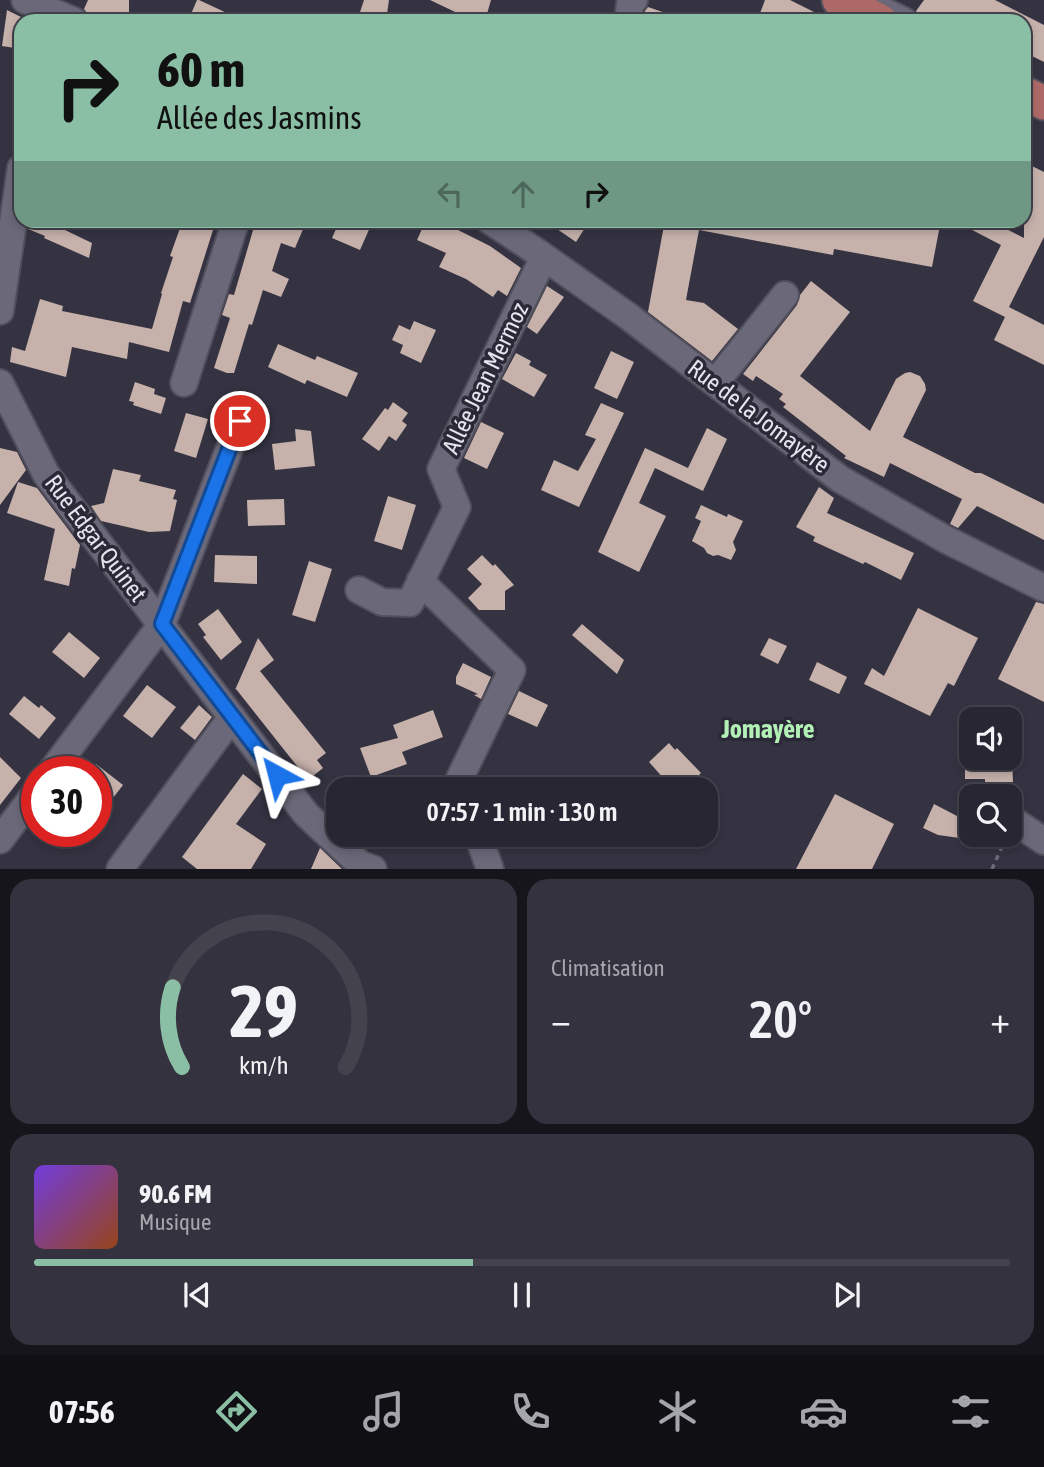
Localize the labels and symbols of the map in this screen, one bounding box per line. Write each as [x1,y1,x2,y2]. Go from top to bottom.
street label: Allée Jean Mermoz [437,298,533,458]
street label: Rue de la Jomayère [683,354,835,478]
pin [210,391,270,451]
street label: Rue Edgar Quinet [40,469,152,607]
district label: Jomayère [720,714,815,744]
position arrow [240,738,314,812]
speed limit sign: 30 [21,756,112,847]

